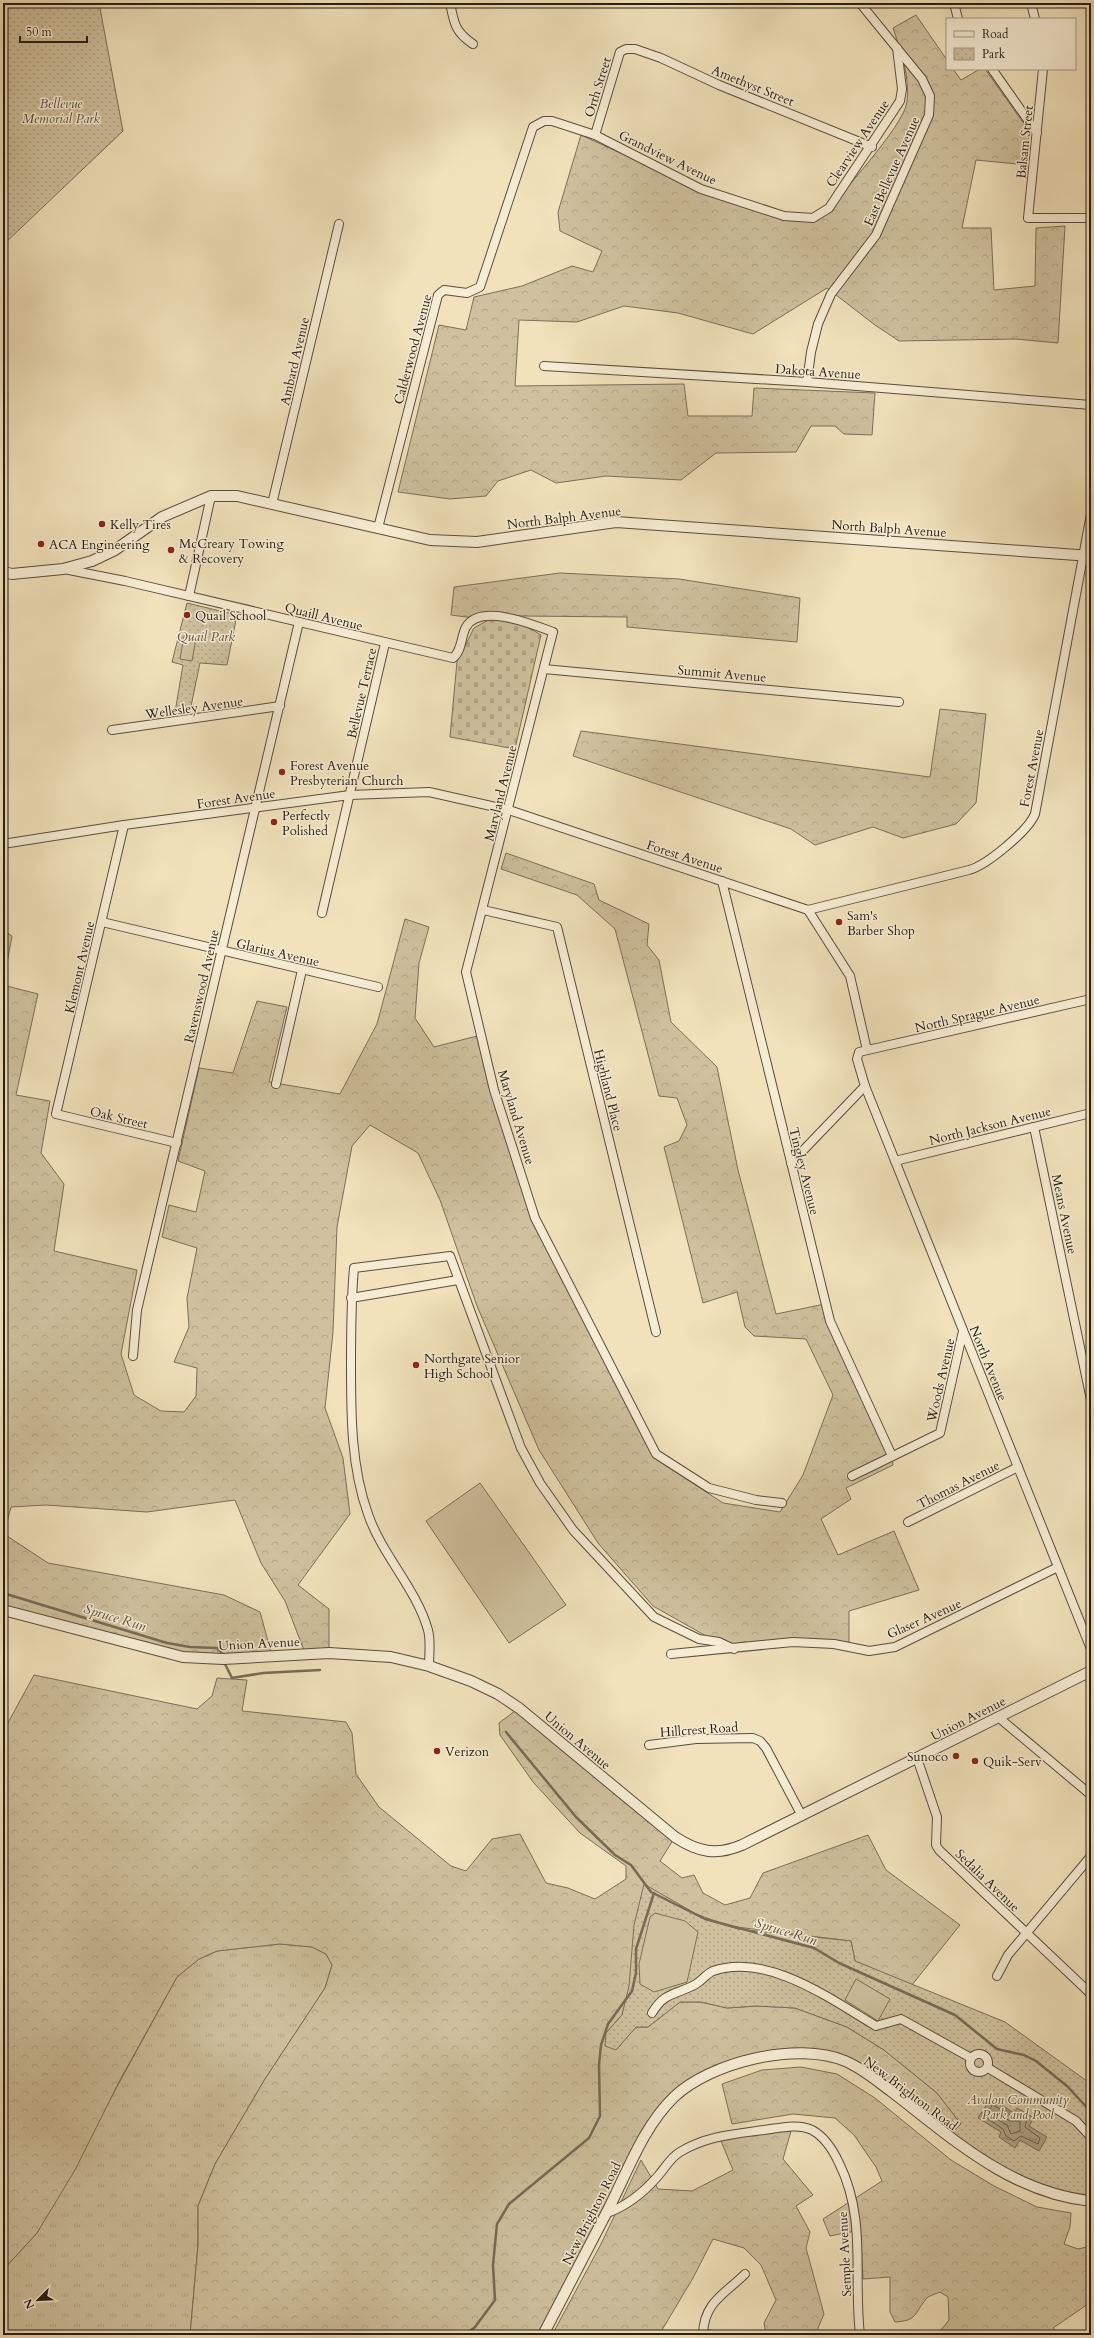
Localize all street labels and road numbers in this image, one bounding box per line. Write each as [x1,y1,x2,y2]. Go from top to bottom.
street label: Orth Street [580,55,616,120]
street label: Amethyst Street [709,61,797,111]
street label: Clearview Avenue [822,96,894,191]
street label: Balsam Street [1012,105,1038,180]
street label: East Bellevue Avenue [860,114,924,229]
street label: Grandview Avenue [615,126,720,190]
street label: Calderwood Avenue [390,292,436,406]
street label: Ambard Avenue [276,315,314,407]
street label: Dakota Avenue [775,360,861,384]
street label: North Balph Avenue [506,502,622,534]
street label: North Balph Avenue [831,516,947,542]
street label: Quaill Avenue [283,599,365,635]
street label: Bellevue Terrace [343,646,381,740]
street label: Summit Avenue [677,661,767,687]
street label: Wellesley Avenue [143,692,244,724]
street label: Forest Avenue [1016,728,1048,809]
street label: Maryland Avenue [480,743,522,843]
street label: Forest Avenue [196,785,277,813]
street label: Forest Avenue [644,836,725,878]
street label: Klemont Avenue [61,919,99,1015]
street label: Ravenswood Avenue [180,928,224,1045]
street label: Glarius Avenue [234,935,321,971]
street label: North Sprague Avenue [913,991,1041,1037]
street label: Highland Place [589,1047,627,1133]
street label: Maryland Avenue [493,1068,539,1167]
street label: North Jackson Avenue [927,1102,1053,1150]
street label: Oak Street [88,1103,149,1133]
street label: Tingley Avenue [784,1126,824,1217]
street label: Means Avenue [1047,1173,1081,1256]
street label: North Avenue [965,1323,1011,1404]
street label: Woods Avenue [922,1337,959,1425]
street label: Thomas Avenue [914,1456,1003,1513]
street label: Glaser Avenue [884,1594,965,1643]
street label: Union Avenue [218,1633,300,1655]
street label: Union Avenue [928,1692,1009,1745]
street label: Union Avenue [540,1708,615,1774]
street label: Hillcrest Road [659,1718,739,1742]
street label: Sedalia Avenue [951,1845,1024,1916]
street label: New Brighton Road [860,2053,961,2135]
street label: New Brighton Road [558,2159,626,2268]
street label: Semple Avenue [834,2211,856,2297]

